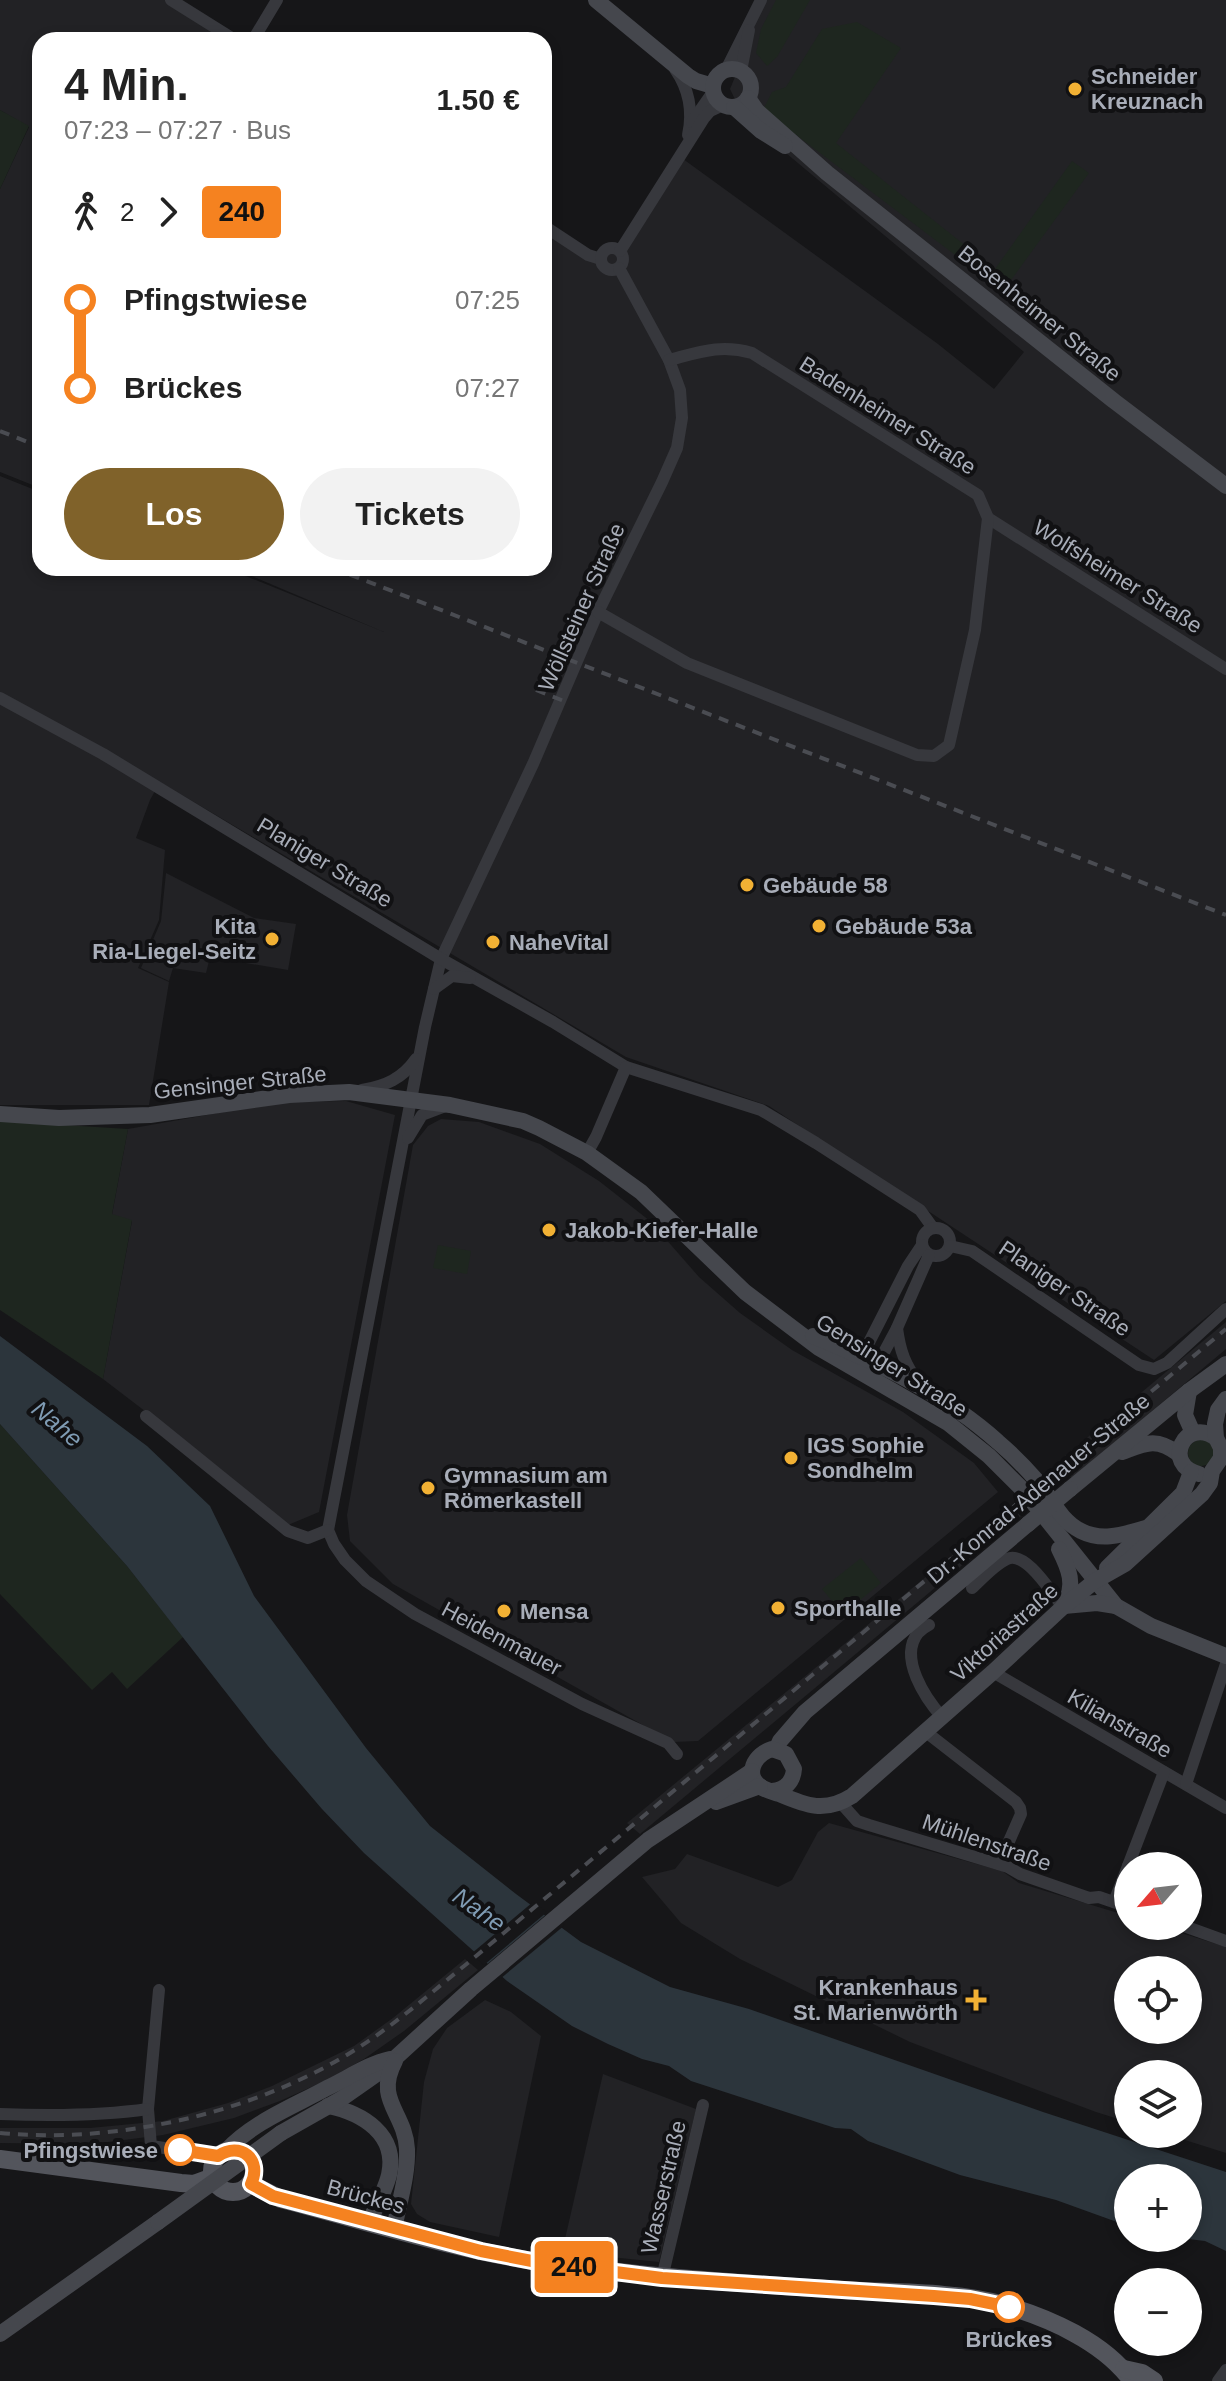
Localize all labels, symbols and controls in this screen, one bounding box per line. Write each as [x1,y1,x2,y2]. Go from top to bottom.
text: 4 Min. [64,60,189,109]
place label: Schneider Kreuznach [1091,64,1203,114]
marker: Schneider Kreuznach [1066,80,1084,98]
text: 1.50 € [437,83,520,116]
text: 07:23 – 07:27 · Bus [64,115,291,145]
icon: walk [64,190,108,234]
icon: forward [146,190,190,234]
text: 240 [218,196,265,227]
text: 2 [120,197,134,227]
street label: Bosenheimer Straße [953,240,1126,387]
text: Pfingstwiese [124,283,307,316]
text: 07:25 [455,285,520,315]
street label: Badenheimer Straße [795,351,980,480]
text: Brückes [124,371,242,404]
text: 07:27 [455,373,520,403]
button: Los [64,468,284,560]
button: Tickets [300,468,520,560]
street label: Wolfsheimer Straße [1029,514,1207,638]
street label: Wöllsteiner Straße [533,519,630,695]
street label: Planiger Straße [253,812,397,913]
place label: Gebäude 58 [763,873,888,898]
marker: Gebäude 58 [738,876,756,894]
place label: Kita Ria-Liegel-Seitz [92,914,257,964]
place label: Gebäude 53a [835,914,973,939]
marker: Gebäude 53a [810,917,828,935]
marker: Kita Ria-Liegel-Seitz [263,930,281,948]
place label: NaheVital [509,930,609,955]
marker: NaheVital [484,933,502,951]
street label: Gensinger Straße [152,1061,328,1104]
place label: Jakob-Kiefer-Halle [565,1218,758,1243]
marker: Jakob-Kiefer-Halle [540,1221,558,1239]
street label: Planiger Straße [994,1235,1135,1342]
street label: Gensinger Straße [811,1309,972,1422]
street label: Dr.-Konrad-Adenauer-Straße [922,1388,1155,1589]
water label: Nahe [27,1395,88,1452]
place label: IGS Sophie Sondhelm [807,1433,924,1483]
marker: IGS Sophie Sondhelm [782,1449,800,1467]
place label: Gymnasium am Römerkastell [444,1463,608,1513]
marker: Gymnasium am Römerkastell [419,1479,437,1497]
street label: Viktoriastraße [946,1578,1063,1687]
street label: Heidenmauer [438,1596,566,1680]
place label: Sporthalle [794,1596,902,1621]
place label: Mensa [520,1599,589,1624]
marker: Sporthalle [769,1599,787,1617]
marker: Mensa [495,1602,513,1620]
street label: Kilianstraße [1063,1684,1176,1763]
street label: Mühlenstraße [919,1809,1055,1876]
north arrow [1114,1852,1202,1940]
map controls [1114,1852,1202,2356]
water label: Nahe [448,1882,511,1937]
button: locate [1114,1956,1202,2044]
place label: Krankenhaus St. Marienwörth [793,1975,958,2025]
marker: Krankenhaus St. Marienwörth [965,1989,987,2011]
button: layers [1114,2060,1202,2148]
street label: Wasserstraße [636,2118,691,2256]
marker: Pfingstwiese [165,2135,195,2165]
place label: Pfingstwiese [24,2138,158,2163]
button: + [1114,2164,1202,2252]
street label: Brückes [324,2174,407,2219]
line badge: 240 [528,2241,620,2293]
text: 240 [551,2251,597,2282]
button: − [1114,2268,1202,2356]
marker: Brückes [994,2292,1024,2322]
place label: Brückes [966,2327,1052,2352]

